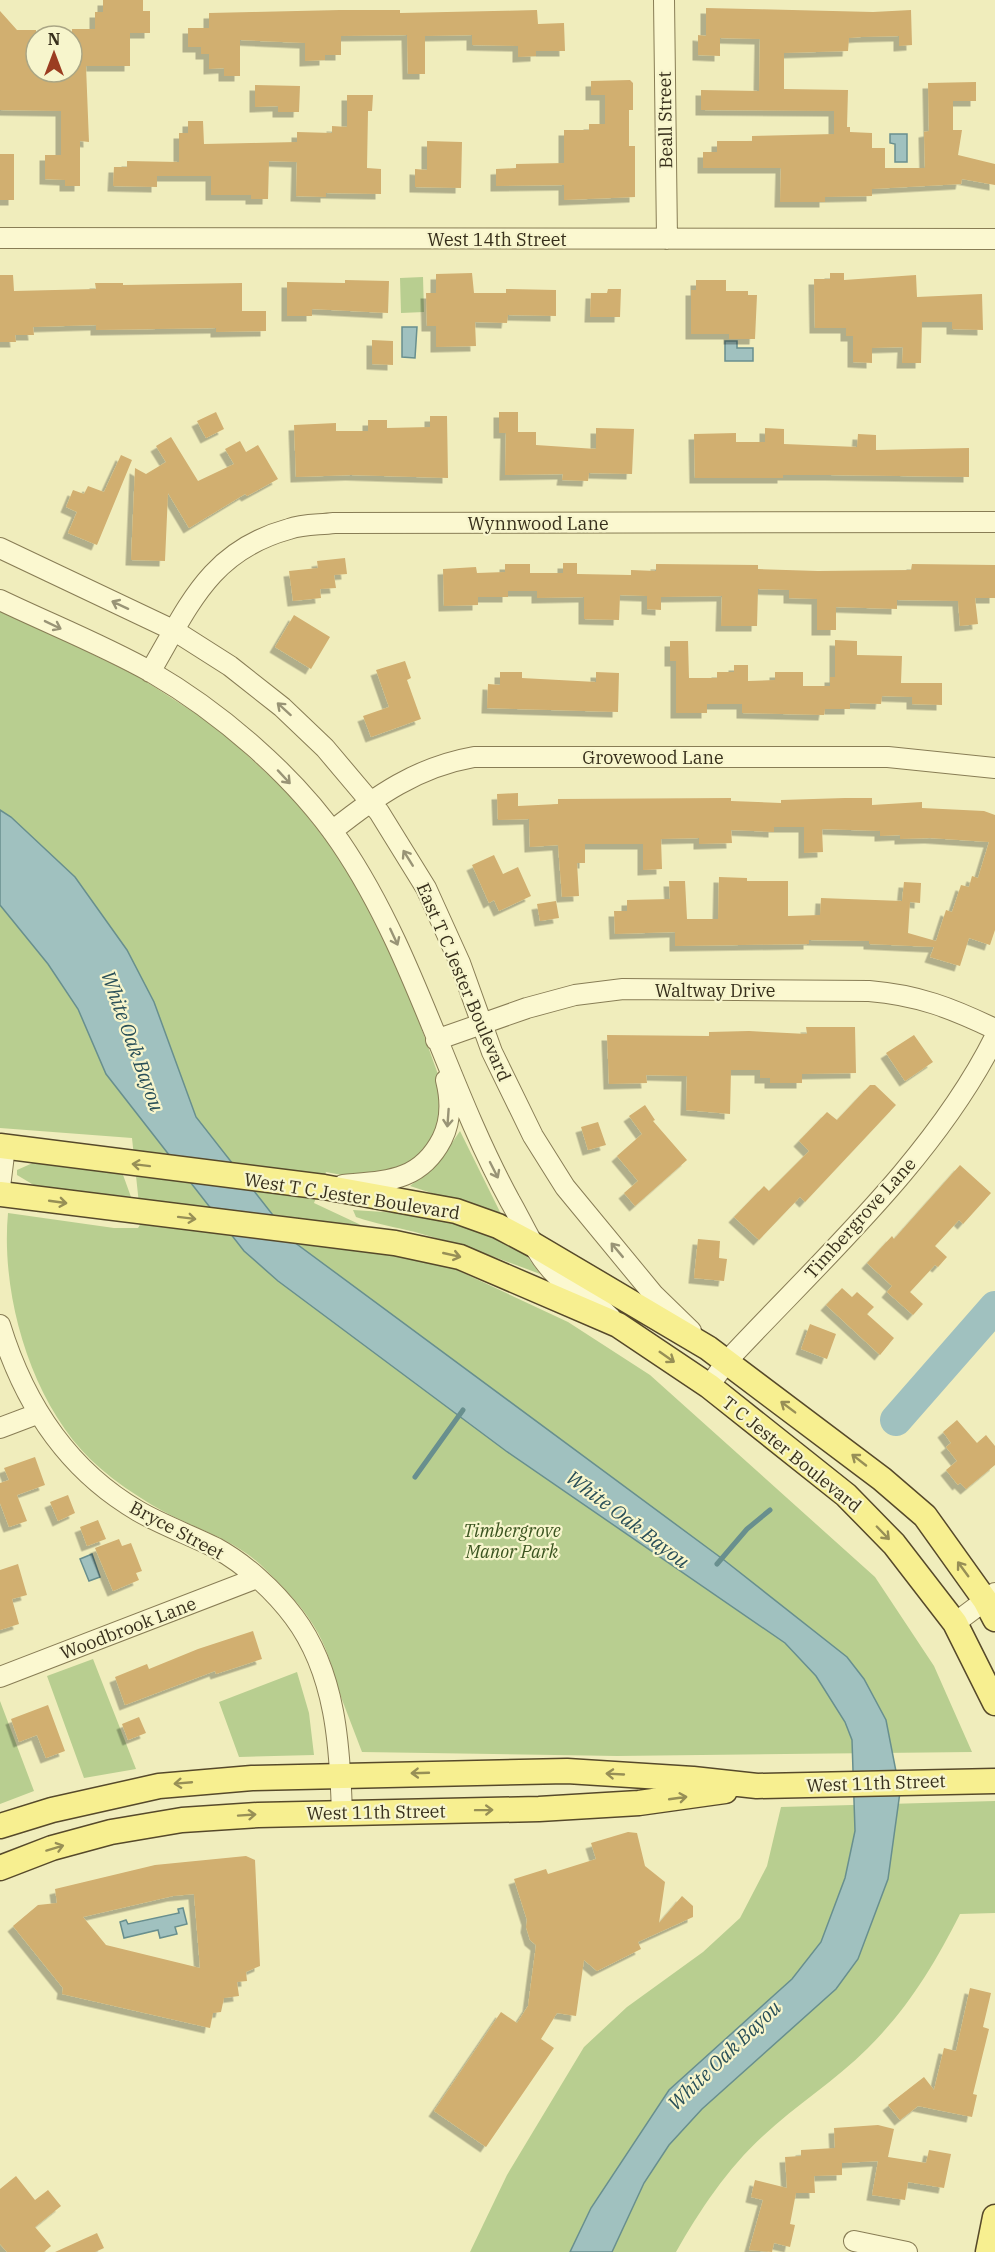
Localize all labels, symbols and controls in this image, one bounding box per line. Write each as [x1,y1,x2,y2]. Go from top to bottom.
north arrow [24,24,84,84]
text: N [48,29,60,49]
street label: Beall Street [653,71,677,169]
street label: West 14th Street [427,228,567,251]
street label: Wynnwood Lane [467,512,609,535]
one-way arrow [111,598,129,610]
one-way arrow [43,619,61,631]
one-way arrow [277,702,292,716]
street label: Grovewood Lane [582,746,724,769]
one-way arrow [277,769,291,784]
one-way arrow [401,850,413,867]
street label: East T C Jester Boulevard [412,879,516,1085]
one-way arrow [388,927,400,945]
water label: White Oak Bayou [95,967,171,1116]
street label: Waltway Drive [655,979,775,1002]
one-way arrow [443,1107,454,1127]
street label: Timbergrove Lane [799,1152,921,1284]
one-way arrow [131,1159,151,1170]
one-way arrow [488,1161,500,1179]
street label: West T C Jester Boulevard [242,1168,462,1224]
one-way arrow [48,1197,67,1208]
one-way arrow [176,1213,196,1224]
one-way arrow [610,1243,624,1258]
one-way arrow [442,1250,462,1261]
one-way arrow [659,1351,675,1363]
street label: T C Jester Boulevard [718,1391,866,1517]
one-way arrow [781,1400,797,1413]
one-way arrow [851,1454,867,1467]
water label: White Oak Bayou [561,1464,696,1575]
street label: Bryce Street [126,1496,228,1564]
park label: Timbergrove Manor Park [463,1519,561,1563]
one-way arrow [876,1525,891,1540]
one-way arrow [957,1562,970,1578]
street label: Woodbrook Lane [57,1591,199,1665]
one-way arrow [410,1767,430,1779]
one-way arrow [605,1768,625,1779]
street label: West 11th Street [806,1769,946,1797]
one-way arrow [174,1778,194,1789]
one-way arrow [668,1792,687,1803]
street label: West 11th Street [306,1799,446,1825]
one-way arrow [473,1804,493,1816]
one-way arrow [236,1810,256,1821]
one-way arrow [45,1842,64,1853]
water label: White Oak Bayou [661,1993,787,2116]

